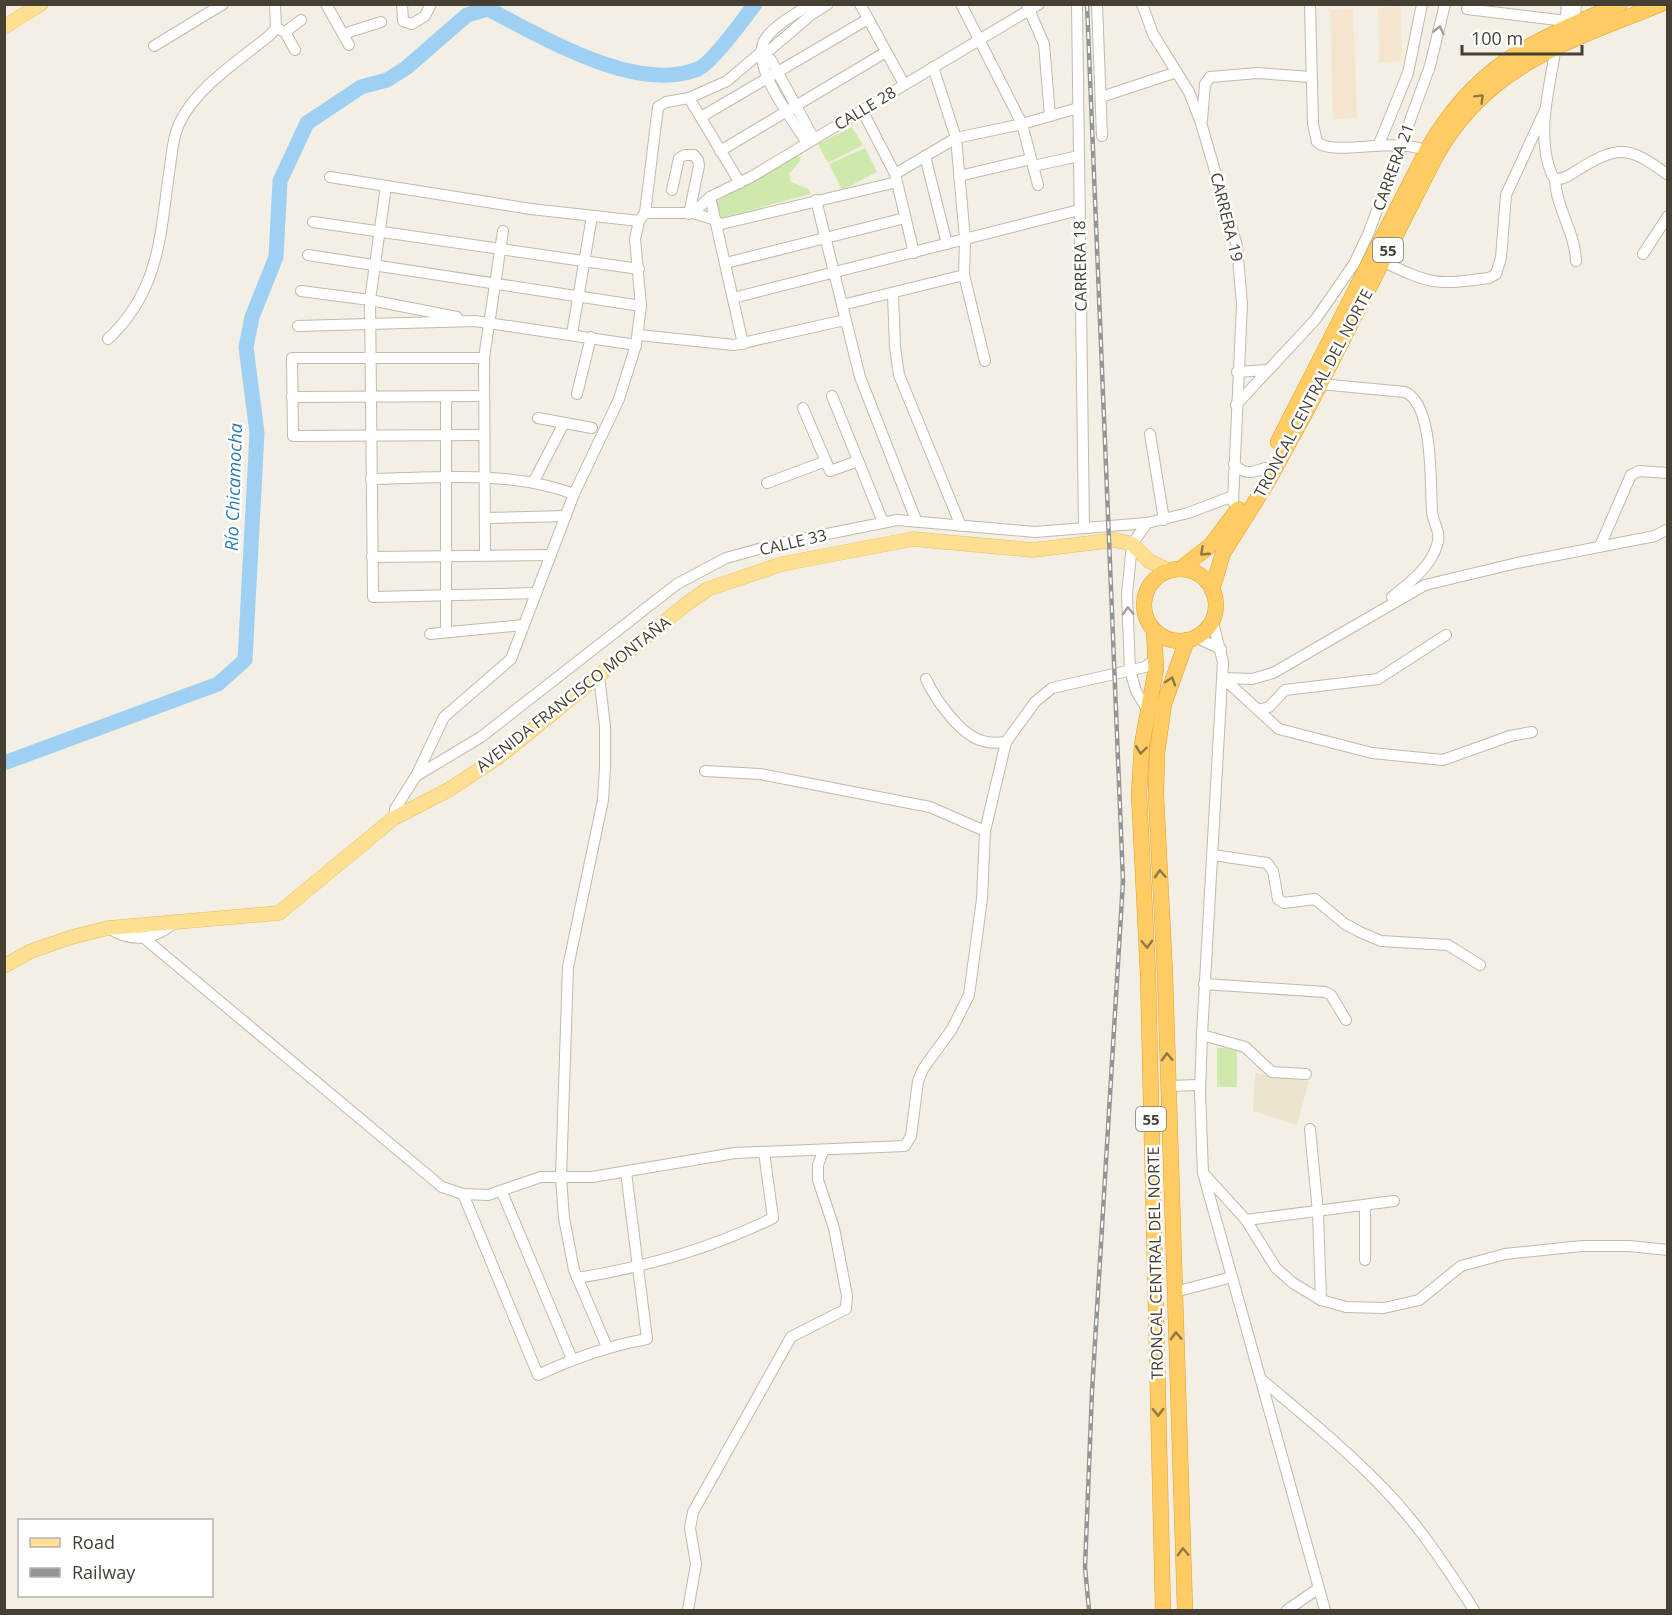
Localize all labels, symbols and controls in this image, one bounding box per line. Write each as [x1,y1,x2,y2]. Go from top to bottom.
scale bar [1462,18,1582,56]
one-way arrow [1431,25,1444,35]
text: 100 m [1471,26,1523,50]
street label: CALLE 28 [830,81,900,135]
one-way arrow [1473,94,1483,105]
street label: CARRERA 21 [1367,120,1419,214]
street label: CARRERA 19 [1205,170,1249,264]
street label: CARRERA 18 [1068,220,1092,312]
road number: 55 [1373,238,1403,262]
street label: TRONCAL CENTRAL DEL NORTE [1249,285,1377,501]
water label: Río Chicamocha [219,423,247,551]
street label: CALLE 33 [757,524,829,560]
one-way arrow [1200,545,1210,556]
one-way arrow [1121,607,1134,616]
street label: AVENIDA FRANCISCO MONTAÑA [471,611,676,777]
one-way arrow [1163,676,1176,687]
one-way arrow [1136,745,1148,754]
one-way arrow [1153,869,1166,878]
one-way arrow [1140,940,1153,949]
one-way arrow [1161,1053,1174,1062]
road number: 55 [1136,1107,1166,1131]
street label: TRONCAL CENTRAL DEL NORTE [1142,1146,1168,1380]
one-way arrow [1170,1332,1182,1341]
one-way arrow [1152,1408,1165,1417]
legend [18,1519,213,1597]
text: Road [72,1530,115,1554]
one-way arrow [1176,1548,1189,1557]
text: Railway [72,1560,136,1584]

